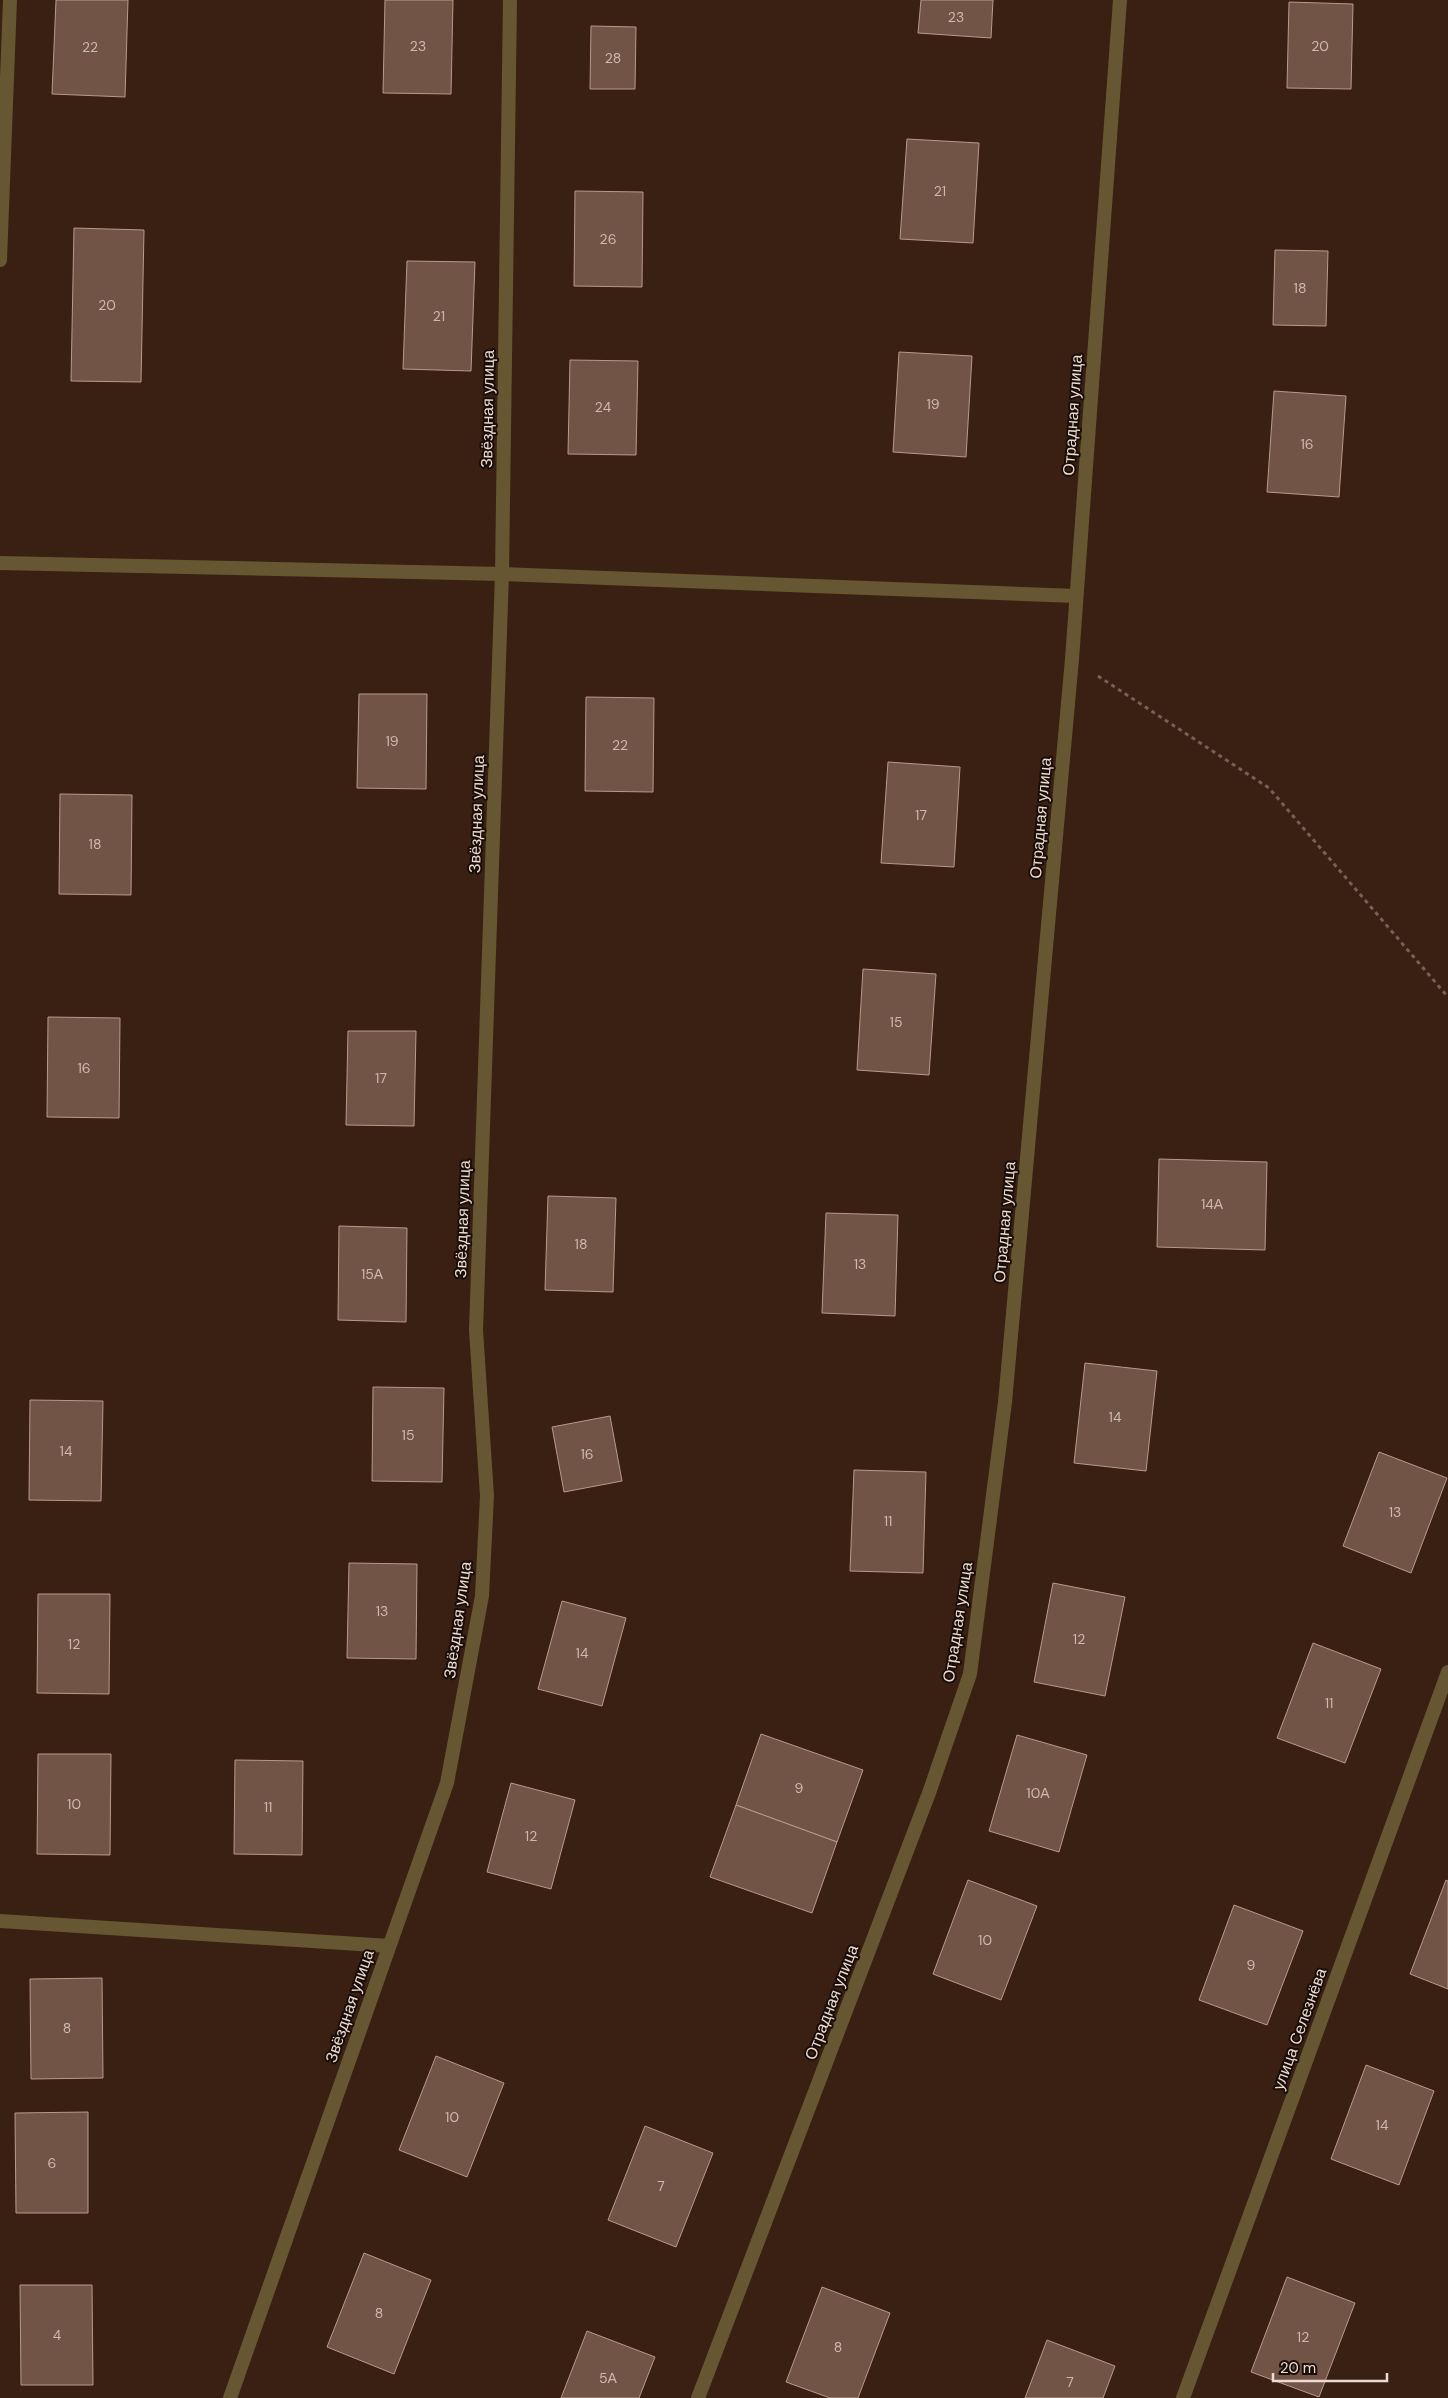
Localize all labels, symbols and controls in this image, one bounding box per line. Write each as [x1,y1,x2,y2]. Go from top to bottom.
house number: 23 [948,8,964,26]
house number: 23 [410,37,426,55]
house number: 20 [1311,37,1329,55]
house number: 22 [82,38,98,56]
house number: 28 [605,49,621,67]
house number: 21 [934,182,946,200]
house number: 26 [600,230,616,248]
house number: 18 [1294,279,1306,297]
house number: 20 [98,296,116,314]
house number: 21 [433,307,445,325]
street label: Звёздная улица [476,350,499,468]
street label: Отрадная улица [1058,354,1087,476]
house number: 19 [926,395,940,413]
house number: 24 [595,398,612,416]
house number: 16 [1300,435,1314,453]
house number: 19 [385,732,399,750]
house number: 22 [612,736,628,754]
street label: Звёздная улица [464,755,489,873]
street label: Отрадная улица [1025,756,1056,880]
house number: 17 [915,806,927,824]
house number: 18 [89,835,101,853]
house number: 15 [890,1013,902,1031]
house number: 16 [77,1059,91,1077]
house number: 17 [375,1069,387,1087]
street label: Звёздная улица [450,1160,475,1278]
street label: Отрадная улица [989,1160,1020,1284]
house number: 14А [1201,1195,1224,1213]
house number: 18 [575,1235,587,1253]
house number: 13 [854,1255,866,1273]
house number: 15А [361,1265,384,1283]
house number: 14 [1109,1408,1122,1426]
house number: 15 [402,1426,414,1444]
house number: 14 [60,1442,73,1460]
house number: 16 [580,1445,594,1463]
house number: 13 [1389,1503,1401,1521]
house number: 11 [884,1512,892,1530]
street label: Звёздная улица [439,1560,476,1680]
street label: Отрадная улица [938,1560,977,1684]
house number: 13 [376,1602,388,1620]
house number: 12 [1073,1630,1085,1648]
house number: 12 [68,1635,80,1653]
house number: 14 [576,1644,589,1662]
house number: 11 [1325,1694,1333,1712]
house number: 9 [795,1779,804,1797]
house number: 10А [1026,1784,1050,1802]
house number: 10 [67,1795,81,1813]
house number: 11 [264,1798,272,1816]
house number: 12 [525,1827,537,1845]
house number: 10 [978,1931,992,1949]
street label: Отрадная улица [800,1942,863,2063]
street label: Звёздная улица [320,1947,379,2065]
house number: 9 [1247,1956,1256,1974]
street label: улица Селезнёва [1268,1965,1331,2093]
house number: 8 [63,2019,71,2037]
house number: 10 [445,2108,459,2126]
house number: 14 [1376,2116,1389,2134]
house number: 6 [48,2154,56,2172]
house number: 7 [657,2177,665,2195]
house number: 8 [375,2304,383,2322]
house number: 4 [53,2326,62,2344]
house number: 12 [1297,2328,1309,2346]
house number: 8 [834,2338,842,2356]
scale bar [1273,2350,1387,2382]
text: 20 m [1280,2358,1316,2378]
house number: 5А [599,2369,618,2387]
house number: 7 [1066,2373,1074,2391]

